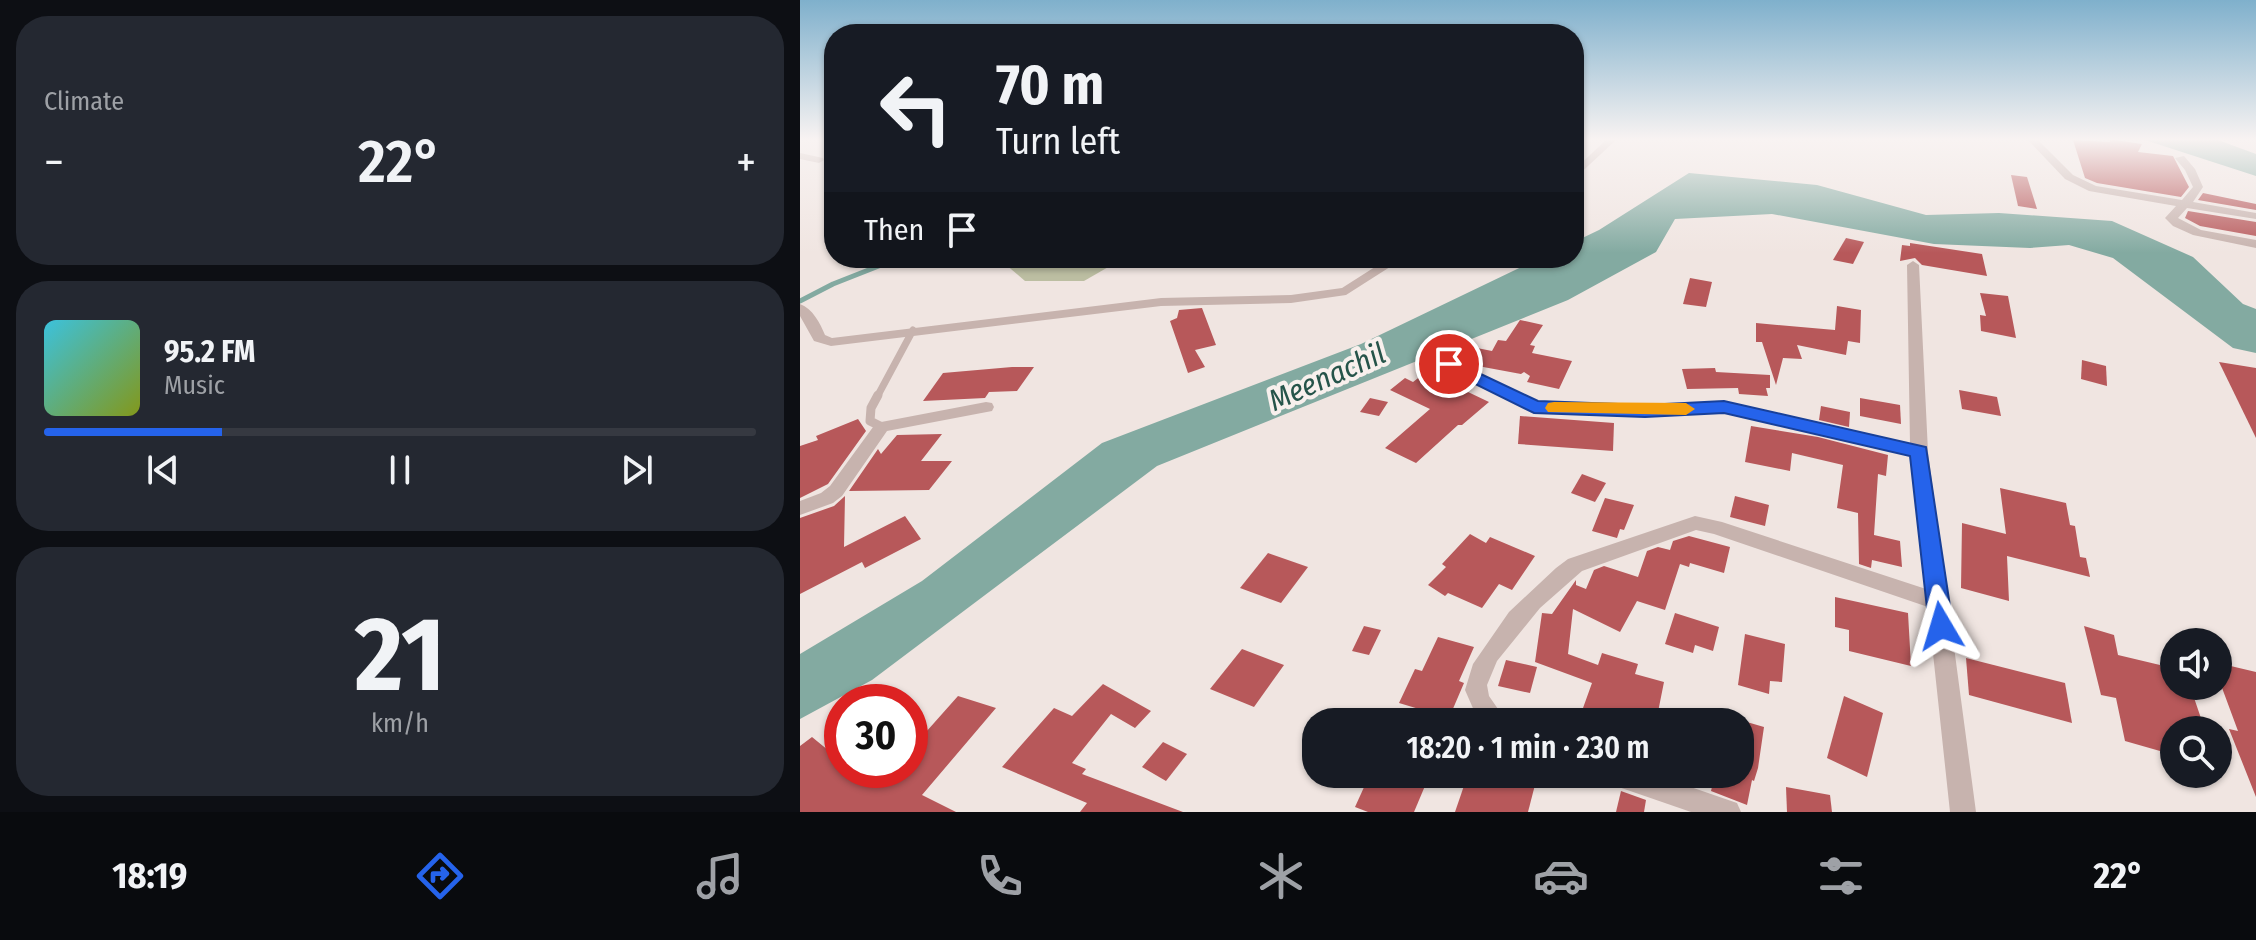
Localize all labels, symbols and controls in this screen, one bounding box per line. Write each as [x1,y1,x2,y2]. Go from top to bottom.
text: 70 m [996,52,1104,119]
icon: left [864,56,968,160]
text: Climate [44,86,124,117]
text: Turn left [996,120,1120,164]
text: 22° [358,126,442,198]
text: − [44,136,64,189]
text: + [736,136,756,189]
icon: arrive [940,208,984,252]
text: Then [864,212,924,248]
pin [1415,330,1483,398]
text: 95.2 FM [164,334,255,370]
water label: Meenachil [1263,335,1391,419]
icon: arrive [1427,342,1471,386]
text: Music [164,370,225,401]
icon: previous [141,448,185,492]
icon: pause [378,448,422,492]
icon: next [615,448,659,492]
position arrow [1899,584,1983,668]
text: 21 [355,593,445,718]
map controls [2160,628,2232,788]
button: sound [2160,628,2232,700]
speed limit sign: 30 [824,684,928,788]
text: km/h [371,708,429,739]
button: search [2160,716,2232,788]
text: 18:20 · 1 min · 230 m [1407,730,1650,766]
icon: directions [412,848,468,904]
icon: music [692,848,748,904]
icon: phone [972,848,1028,904]
icon: climate [1253,848,1309,904]
icon: car [1533,848,1589,904]
icon: filters [1813,848,1869,904]
text: 18:19 [112,854,187,898]
text: 22° [2094,854,2144,898]

